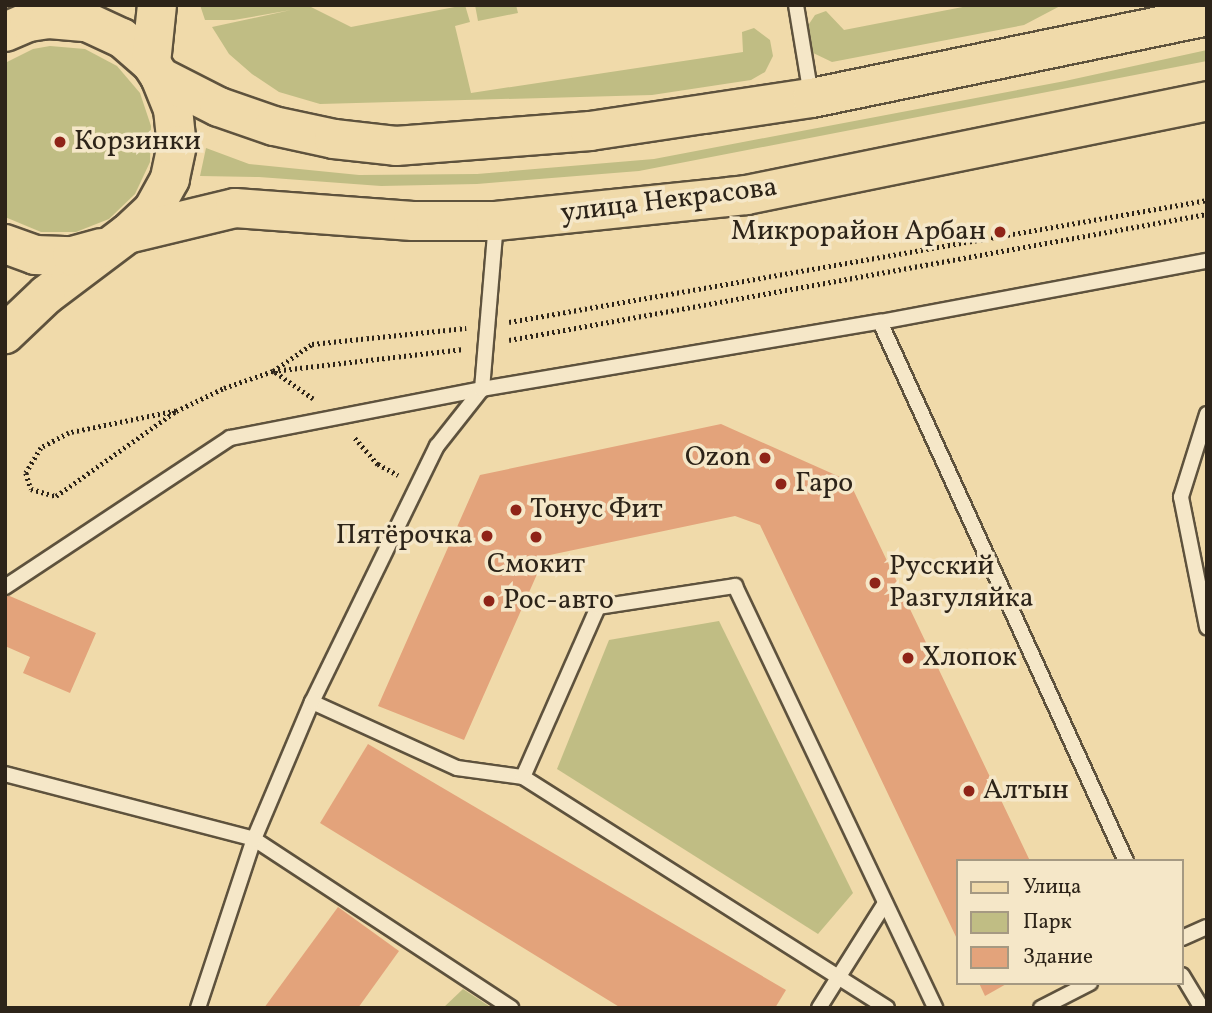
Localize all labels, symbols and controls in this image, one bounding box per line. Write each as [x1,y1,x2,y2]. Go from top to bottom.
place label: Корзинки [74,125,201,159]
marker: Корзинки [52,134,68,150]
street label: улица Некрасова [559,171,779,231]
place label: Микрорайон Арбан [731,215,986,249]
marker: Микрорайон Арбан [992,224,1008,240]
place label: Ozon [685,441,751,475]
marker: Ozon [757,450,773,466]
place label: Гаро [795,467,853,501]
marker: Гаро [773,476,789,492]
place label: Тонус Фит [530,493,663,527]
marker: Тонус Фит [508,502,524,518]
place label: Пятёрочка [336,519,473,553]
marker: Пятёрочка [479,528,495,544]
marker: Смокит [528,529,544,545]
place label: Смокит [487,548,585,582]
place label: Русский Разгуляйка [889,550,1034,616]
marker: Русский Разгуляйка [867,575,883,591]
place label: Рос-авто [503,584,614,618]
marker: Рос-авто [481,593,497,609]
place label: Хлопок [922,641,1017,675]
marker: Хлопок [900,650,916,666]
place label: Алтын [983,774,1069,808]
marker: Алтын [961,783,977,799]
legend [956,859,1184,985]
text: Улица [1023,873,1081,902]
text: Парк [1023,908,1072,937]
text: Здание [1023,943,1093,972]

